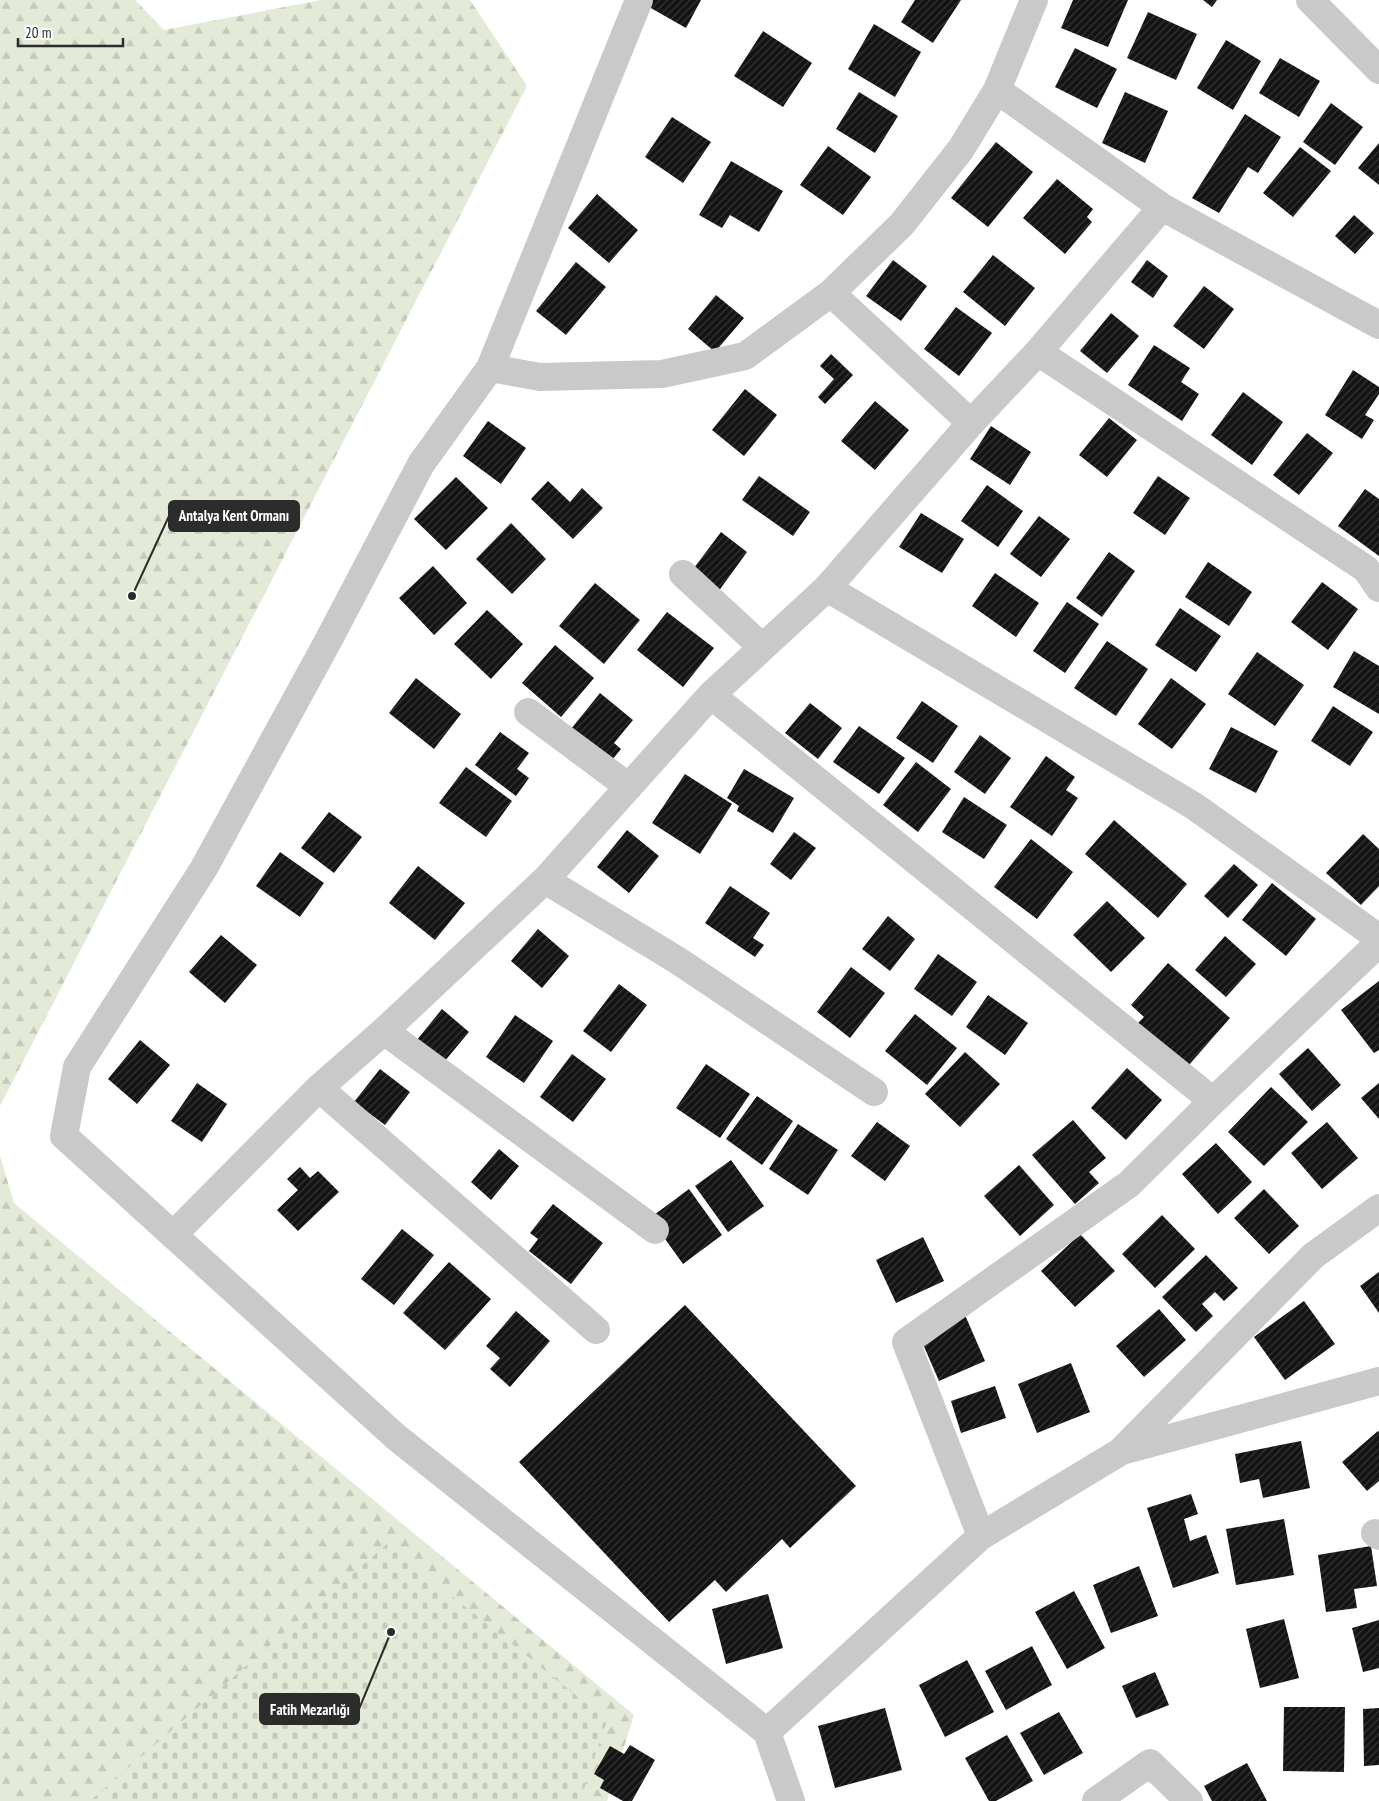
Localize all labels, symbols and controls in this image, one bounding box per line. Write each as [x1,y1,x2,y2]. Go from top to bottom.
scale bar [18,15,122,47]
text: 20 m [25,23,51,42]
callout: Antalya Kent Ormanı [169,501,299,531]
text: Antalya Kent Ormanı [178,506,289,525]
callout: Fatih Mezarlığı [260,1694,359,1724]
text: Fatih Mezarlığı [270,1700,350,1719]

